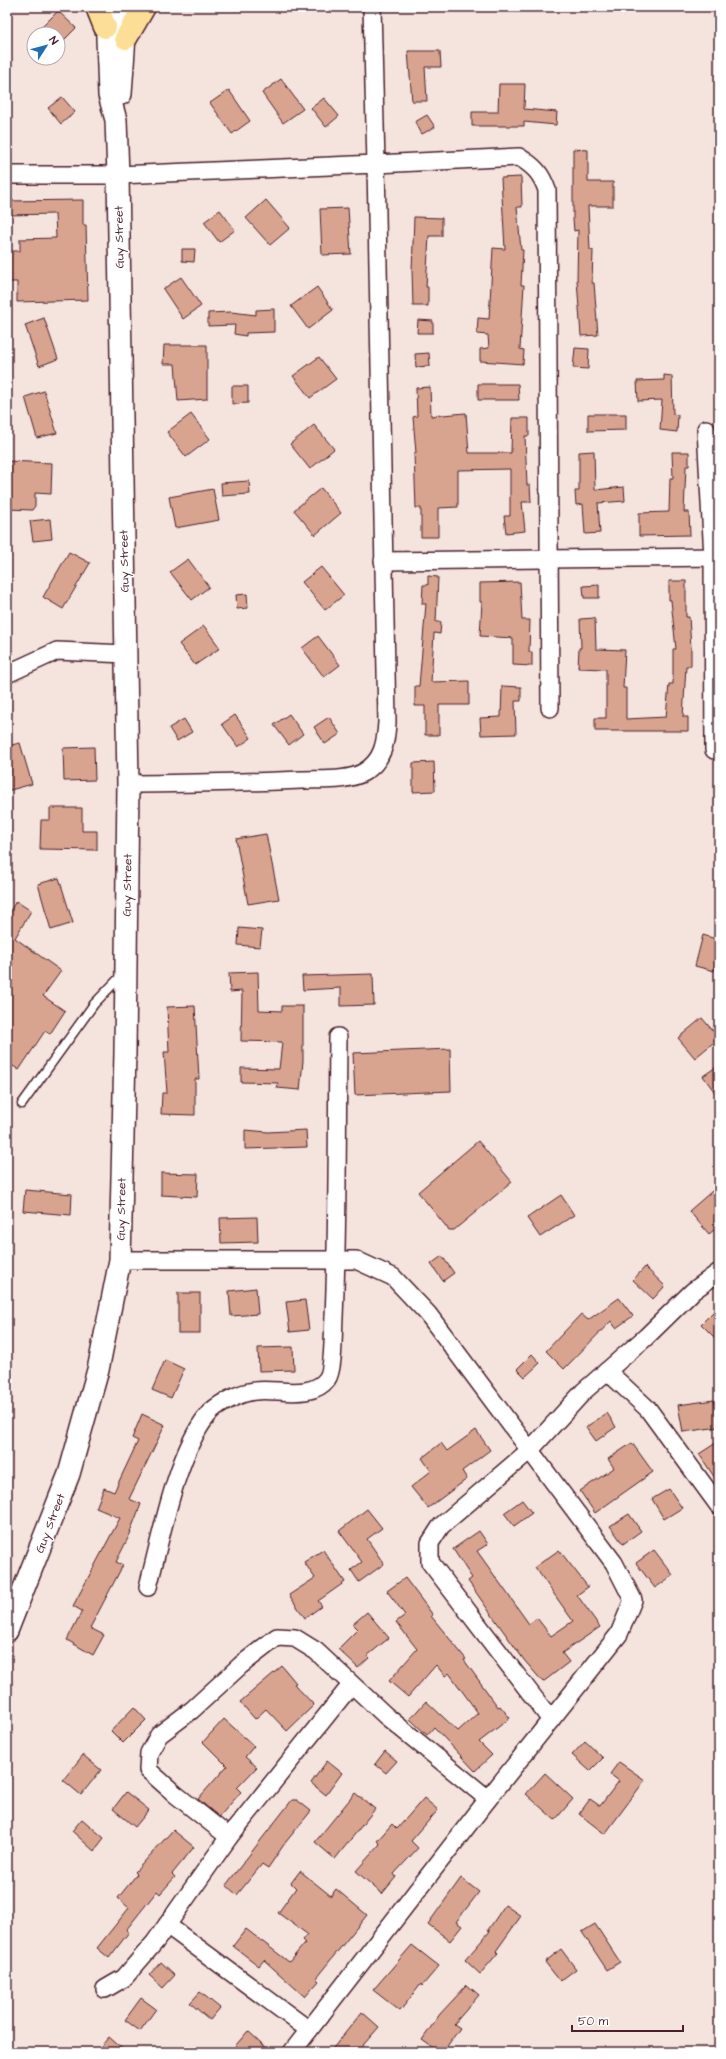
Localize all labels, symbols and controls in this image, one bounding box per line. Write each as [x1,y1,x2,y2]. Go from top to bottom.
north arrow [26,26,66,66]
text: N [46,33,62,48]
street label: Guy Street [110,205,130,269]
street label: Guy Street [115,529,135,593]
street label: Guy Street [118,853,138,917]
street label: Guy Street [112,1177,132,1241]
street label: Guy Street [31,1491,71,1556]
scale bar [572,2007,683,2033]
text: 50 m [578,2013,609,2030]

